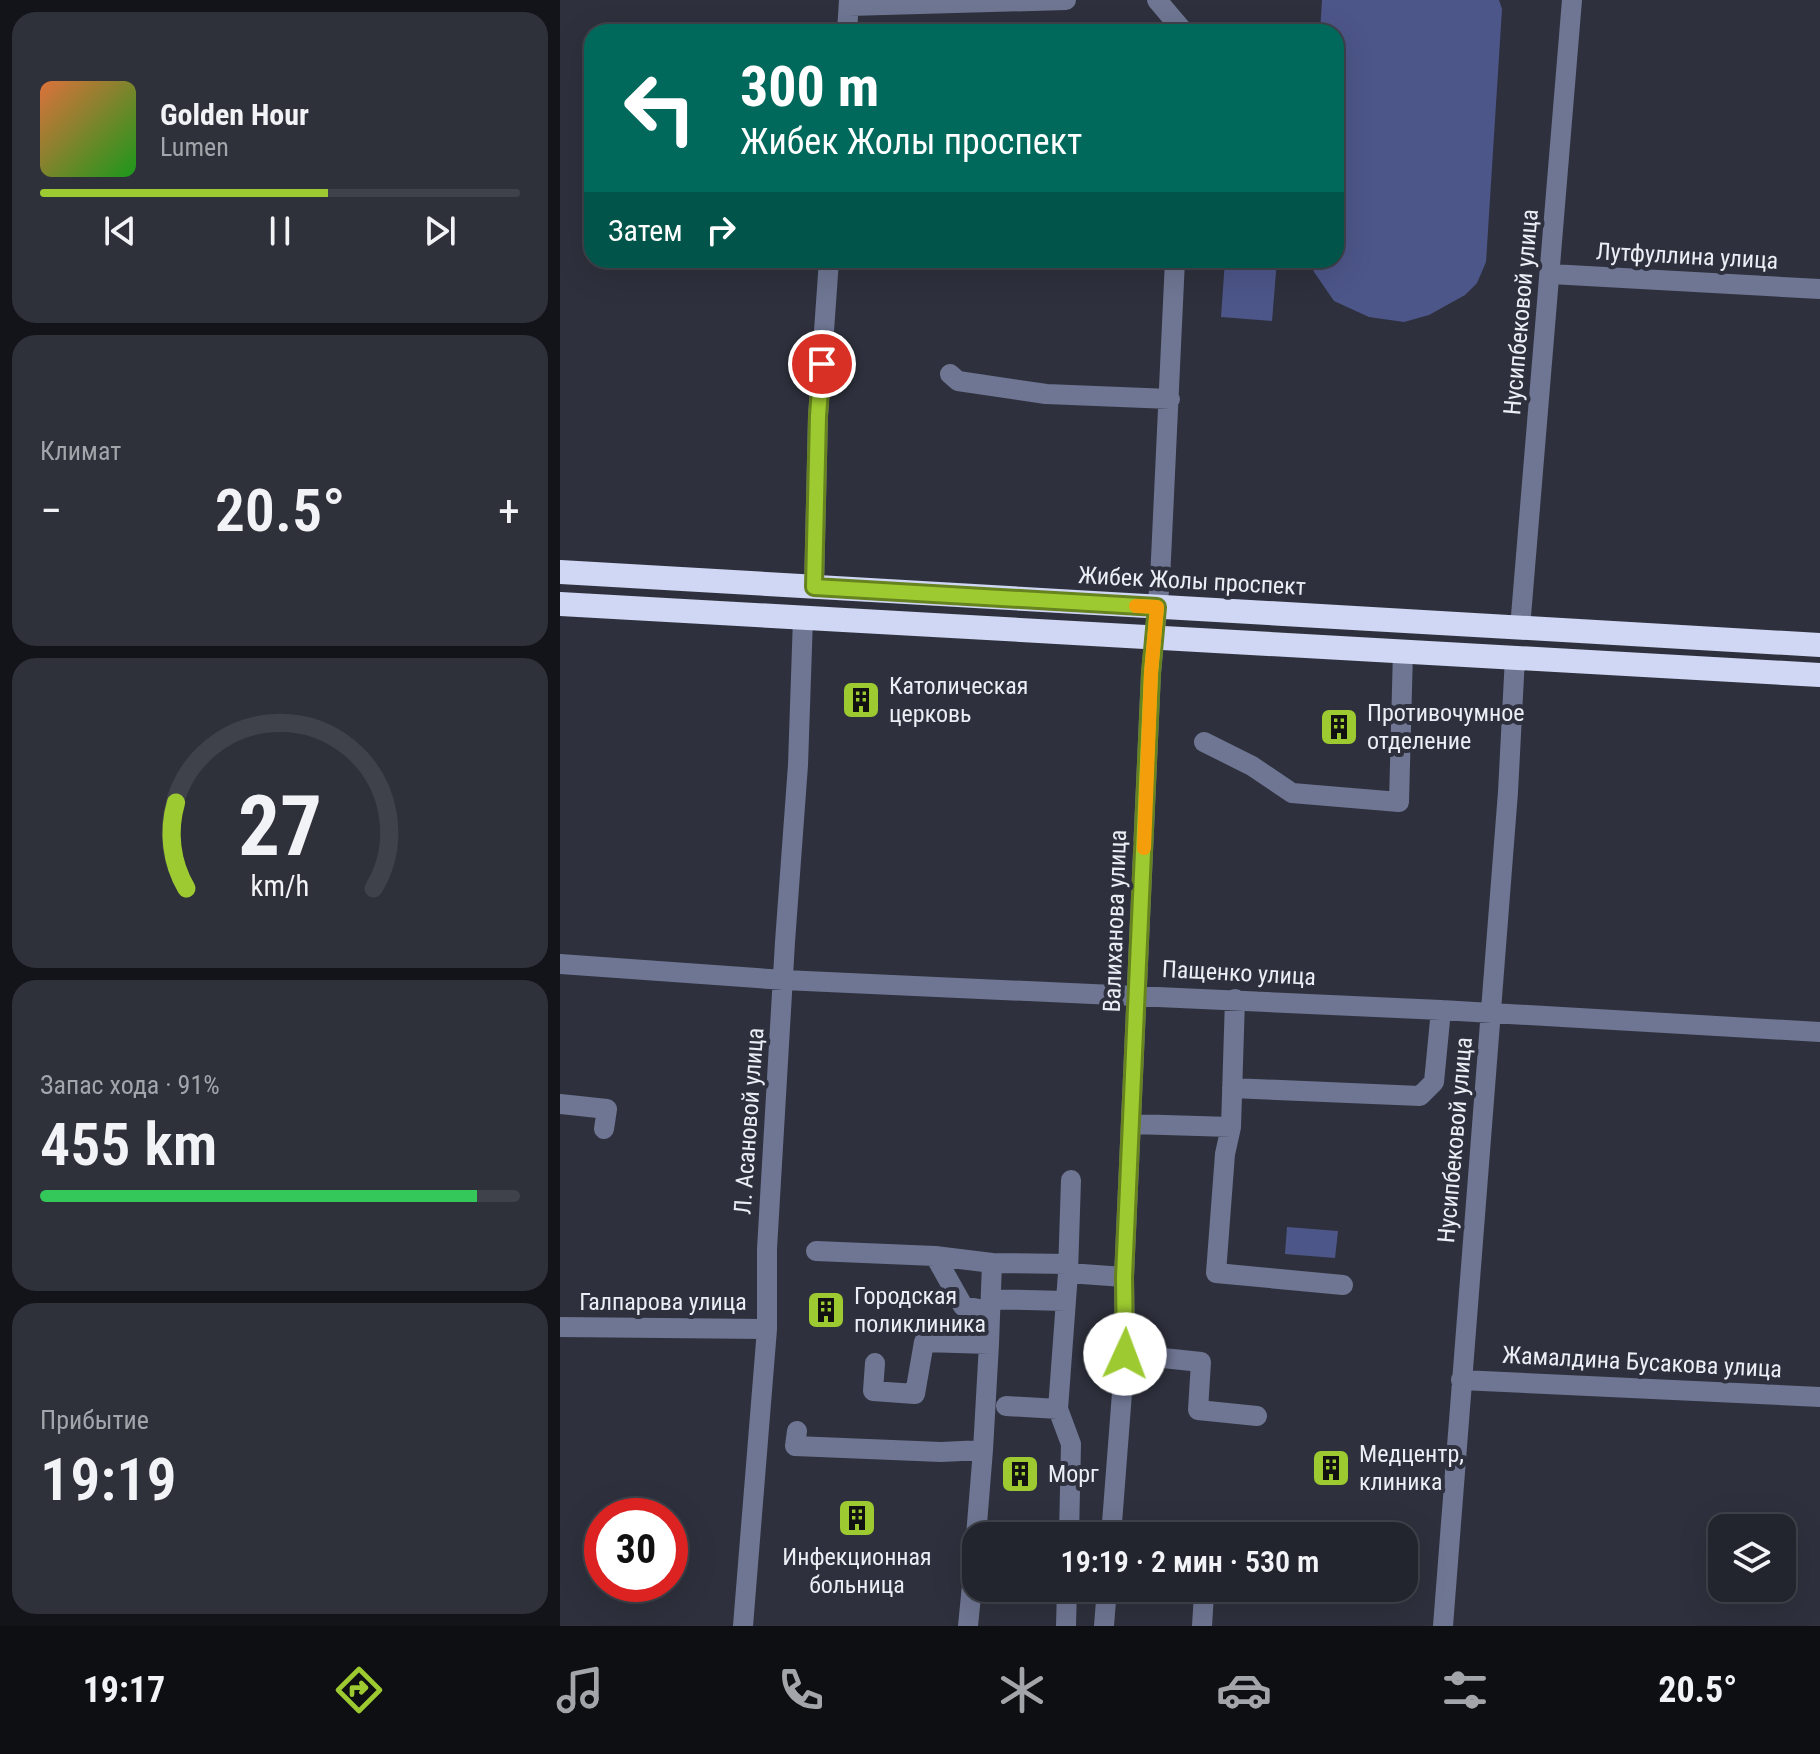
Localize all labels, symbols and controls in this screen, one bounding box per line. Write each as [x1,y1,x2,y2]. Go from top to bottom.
text: 300 m [740,54,879,120]
icon: left [608,56,712,160]
text: Golden Hour [160,97,309,132]
text: Жибек Жолы проспект [740,121,1082,163]
text: Lumen [160,132,229,162]
icon: right [699,208,743,252]
street label: Нусипбековой улица [1498,208,1544,416]
icon: previous [98,209,142,253]
icon: pause [258,209,302,253]
icon: next [418,209,462,253]
text: Затем [608,213,683,248]
street label: Лутфуллина улица [1595,237,1779,275]
pin [788,330,856,398]
icon: arrive [800,342,844,386]
text: Климат [40,436,121,466]
text: 20.5° [215,475,345,546]
text: − [40,485,62,537]
text: + [498,485,520,537]
street label: Жибек Жолы проспект [1077,561,1307,601]
place label: Католическая церковь [889,672,1028,728]
building icon: Католическая церковь [840,679,882,721]
place label: Противочумное отделение [1367,699,1525,755]
building icon: Противочумное отделение [1318,706,1360,748]
text: 27 [238,778,322,875]
street label: Валиханова улица [1098,829,1132,1013]
text: km/h [251,869,309,903]
street label: Пащенко улица [1161,955,1317,991]
street label: Л. Асановой улица [729,1027,769,1215]
street label: Нусипбековой улица [1432,1036,1478,1244]
text: Запас хода · 91% [40,1070,220,1100]
text: 455 km [40,1109,217,1180]
place label: Городская поликлиника [854,1282,986,1338]
street label: Галпарова улица [579,1288,747,1316]
building icon: Городская поликлиника [805,1289,847,1331]
position arrow [1083,1312,1167,1396]
street label: Жамалдина Бусакова улица [1501,1341,1783,1383]
text: Прибытие [40,1405,149,1435]
place label: Медцентр, клиника [1359,1440,1464,1496]
text: 19:19 [40,1444,177,1515]
building icon: Медцентр, клиника [1310,1447,1352,1489]
building icon: Морг [999,1453,1041,1495]
place label: Морг [1048,1460,1099,1488]
building icon: Инфекционная больница [836,1497,878,1539]
speed limit sign: 30 [584,1498,688,1602]
map controls [1708,1514,1796,1602]
button: layers [1708,1514,1796,1602]
place label: Инфекционная больница [782,1543,932,1599]
text: 19:19 · 2 мин · 530 m [1061,1544,1319,1579]
icon: directions [331,1662,387,1718]
icon: music [552,1662,608,1718]
icon: phone [773,1662,829,1718]
icon: climate [994,1662,1050,1718]
icon: car [1216,1662,1272,1718]
icon: filters [1437,1662,1493,1718]
text: 19:17 [83,1669,165,1711]
text: 20.5° [1658,1669,1737,1711]

